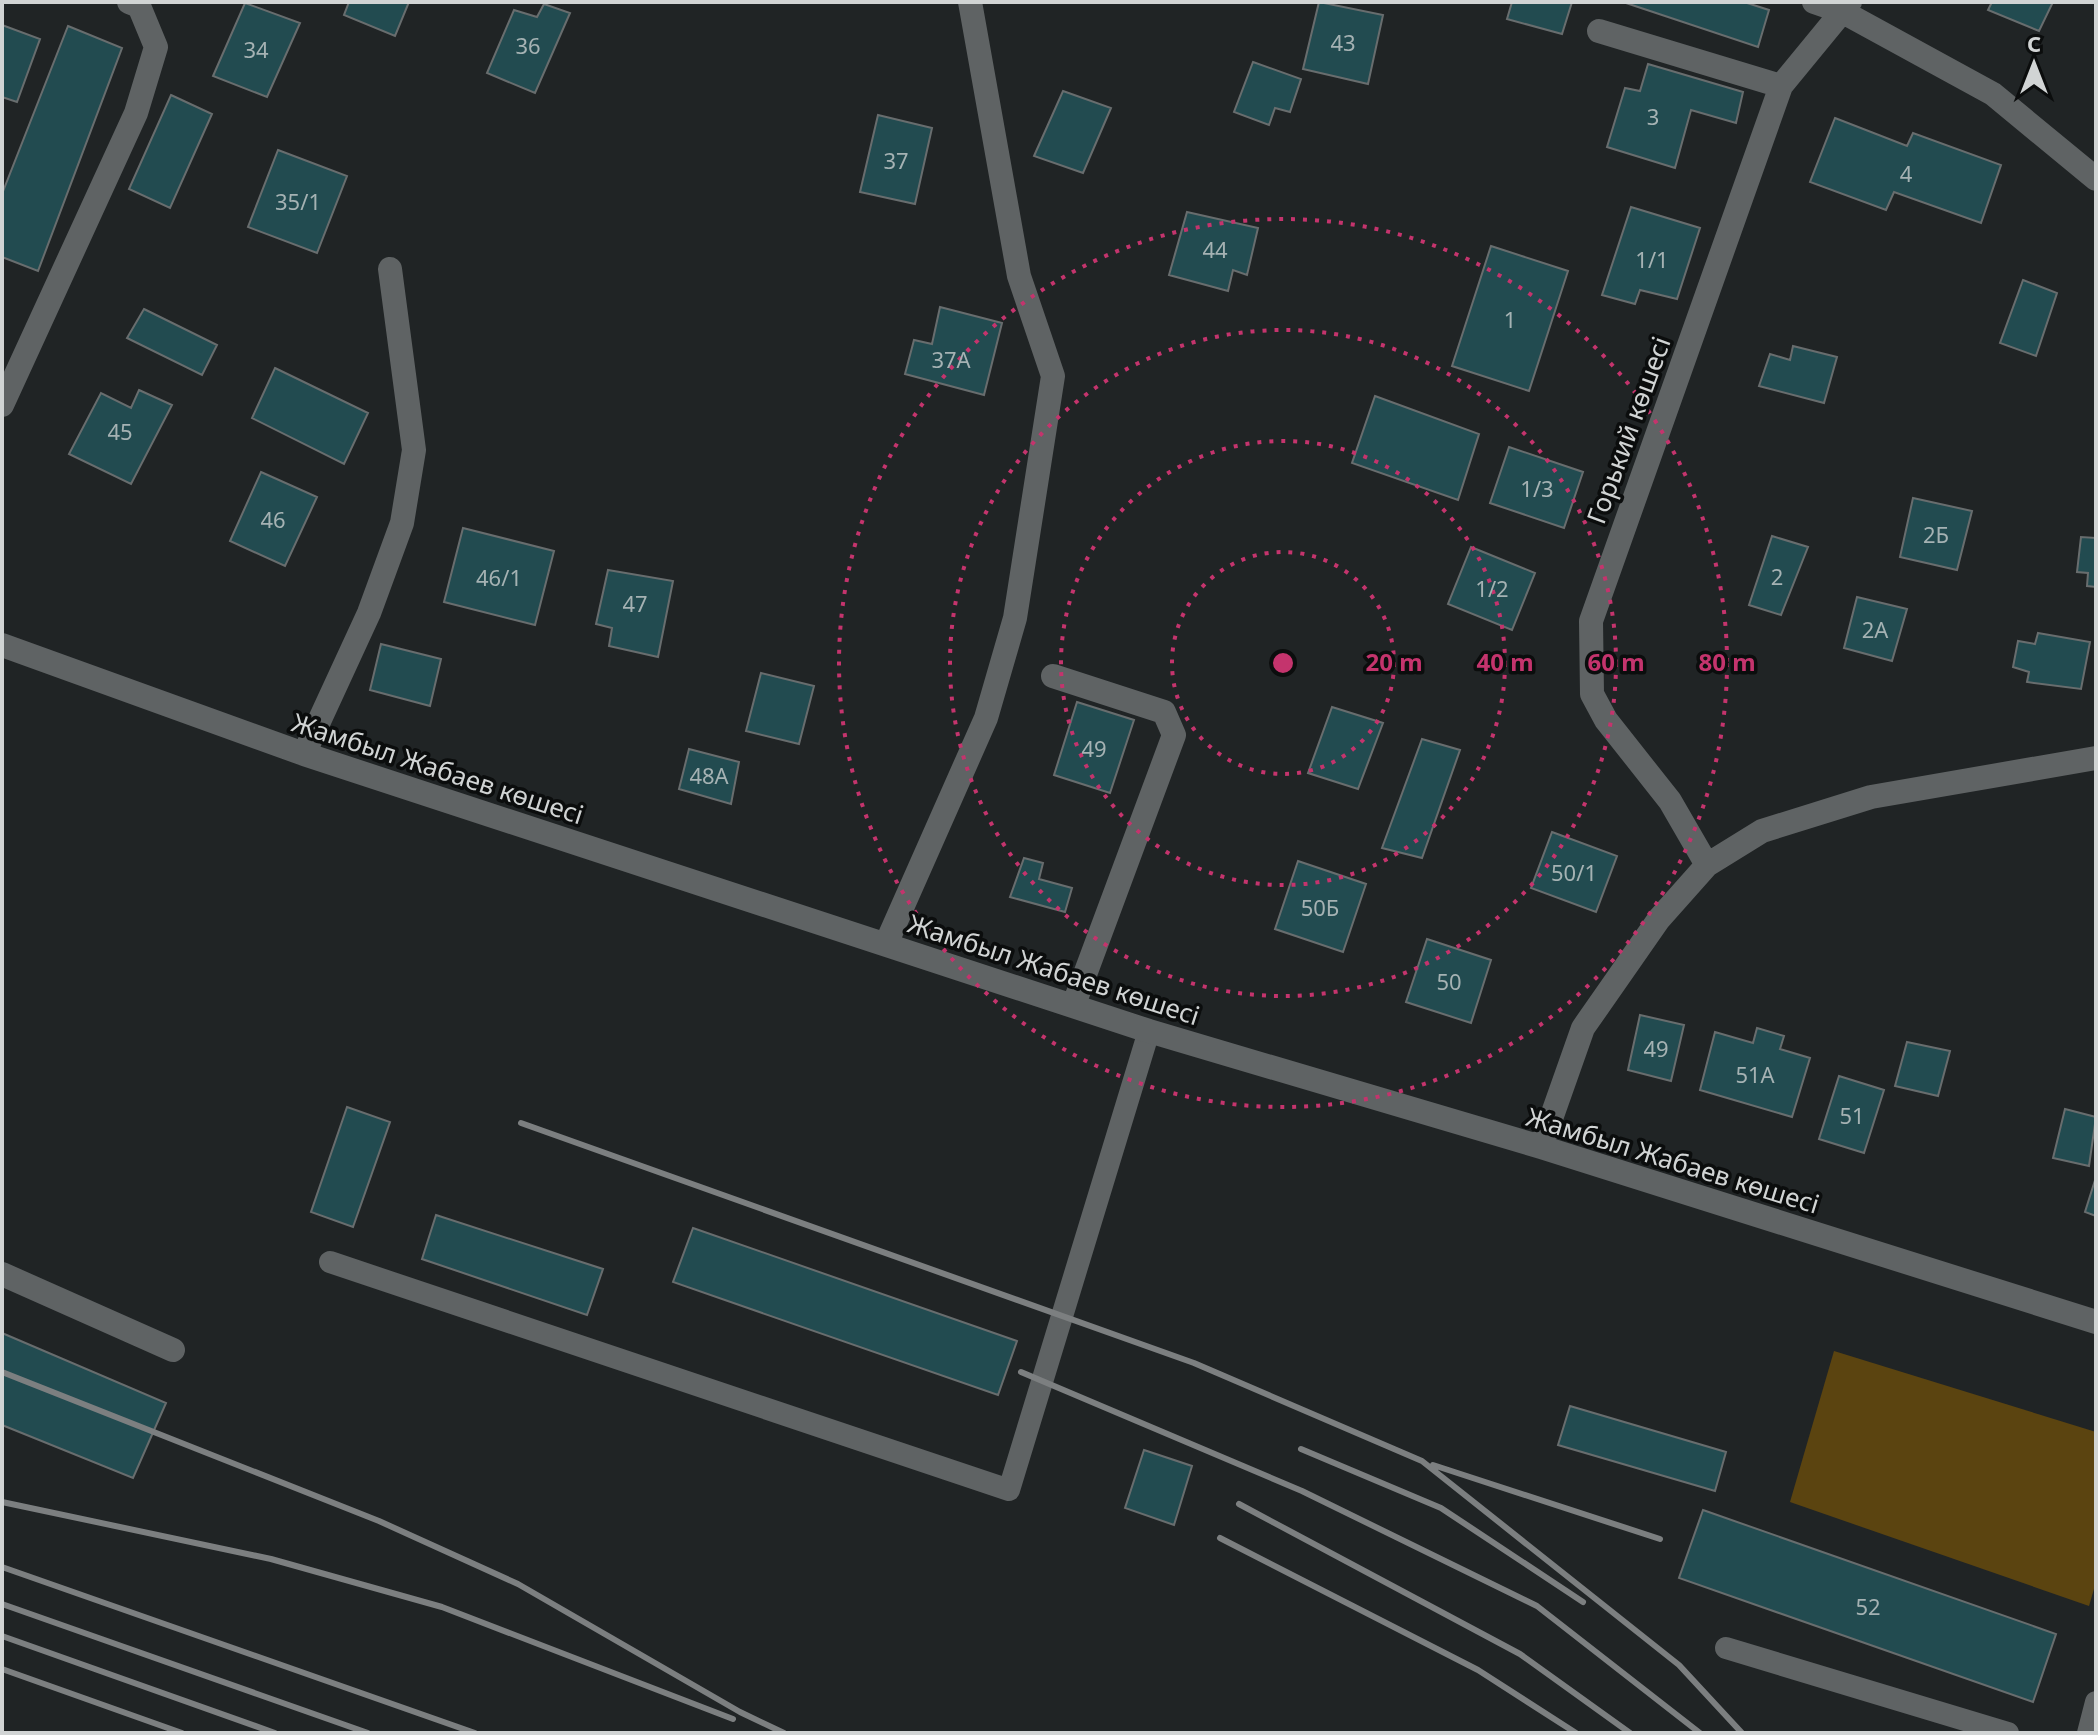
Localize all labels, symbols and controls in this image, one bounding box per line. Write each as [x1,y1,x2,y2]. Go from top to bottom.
north arrow [1994,24,2074,104]
house number: 43 [1330,27,1356,57]
text: С [2027,28,2041,58]
house number: 36 [515,30,541,60]
house number: 34 [243,34,269,64]
house number: 3 [1647,101,1659,131]
house number: 37 [883,145,909,175]
house number: 4 [1900,158,1913,188]
house number: 35/1 [275,186,321,216]
house number: 44 [1202,234,1228,264]
house number: 1/1 [1635,244,1669,274]
house number: 1 [1504,304,1516,334]
street label: Горький көшесі [1577,331,1679,529]
house number: 37А [931,344,972,374]
house number: 45 [107,416,133,446]
house number: 1/3 [1520,473,1554,503]
house number: 46 [260,504,286,534]
house number: 2Б [1923,519,1949,549]
house number: 2 [1771,561,1783,591]
house number: 46/1 [476,562,522,592]
house number: 1/2 [1475,573,1509,603]
house number: 47 [622,588,648,618]
house number: 2А [1862,614,1889,644]
text: 20 m [1365,645,1423,678]
text: 40 m [1476,645,1534,678]
text: 60 m [1587,645,1645,678]
text: 80 m [1698,645,1756,678]
centre of rings [1269,649,1297,677]
street label: Жамбыл Жабаев көшесі [288,704,588,832]
house number: 49 [1081,733,1107,763]
house number: 48А [689,760,730,790]
house number: 50/1 [1551,857,1597,887]
house number: 50Б [1301,892,1339,922]
street label: Жамбыл Жабаев көшесі [904,905,1204,1033]
house number: 50 [1436,966,1462,996]
house number: 49 [1643,1033,1669,1063]
house number: 51А [1735,1059,1776,1089]
street label: Жамбыл Жабаев көшесі [1522,1098,1824,1222]
house number: 51 [1839,1100,1865,1130]
house number: 52 [1855,1591,1881,1621]

